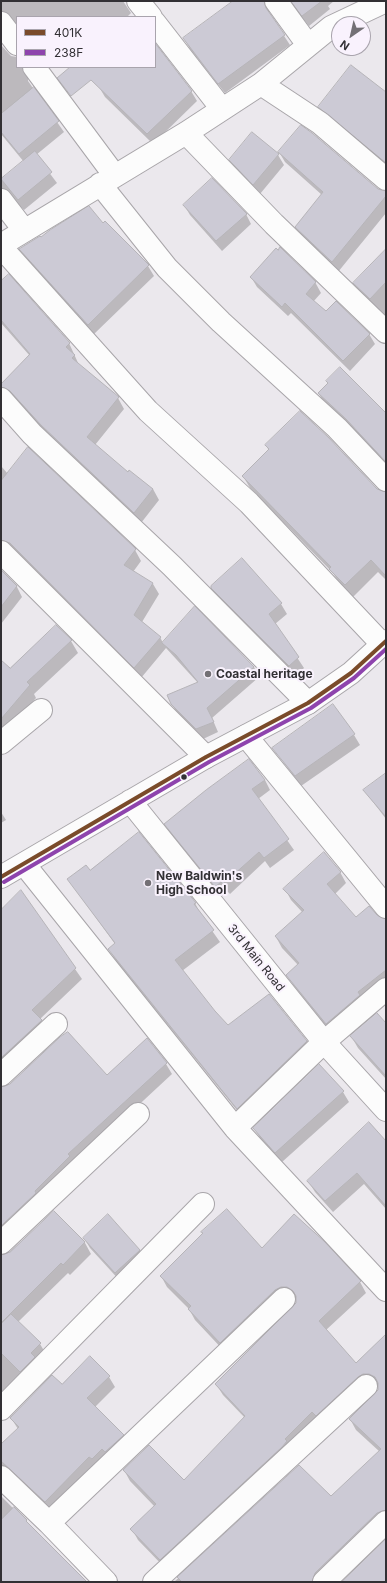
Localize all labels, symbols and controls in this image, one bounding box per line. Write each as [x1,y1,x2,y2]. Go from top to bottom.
legend [16,16,156,68]
north arrow [331,16,371,56]
text: 401K [54,25,82,40]
text: N [337,37,352,53]
text: 238F [54,45,83,60]
place label: Coastal heritage [216,667,313,681]
marker: Coastal heritage [203,669,213,679]
unlabelled marker [179,772,189,782]
place label: New Baldwin's High School [156,869,242,897]
marker: New Baldwin's High School [143,878,153,888]
street label: 3rd Main Road [224,921,288,995]

